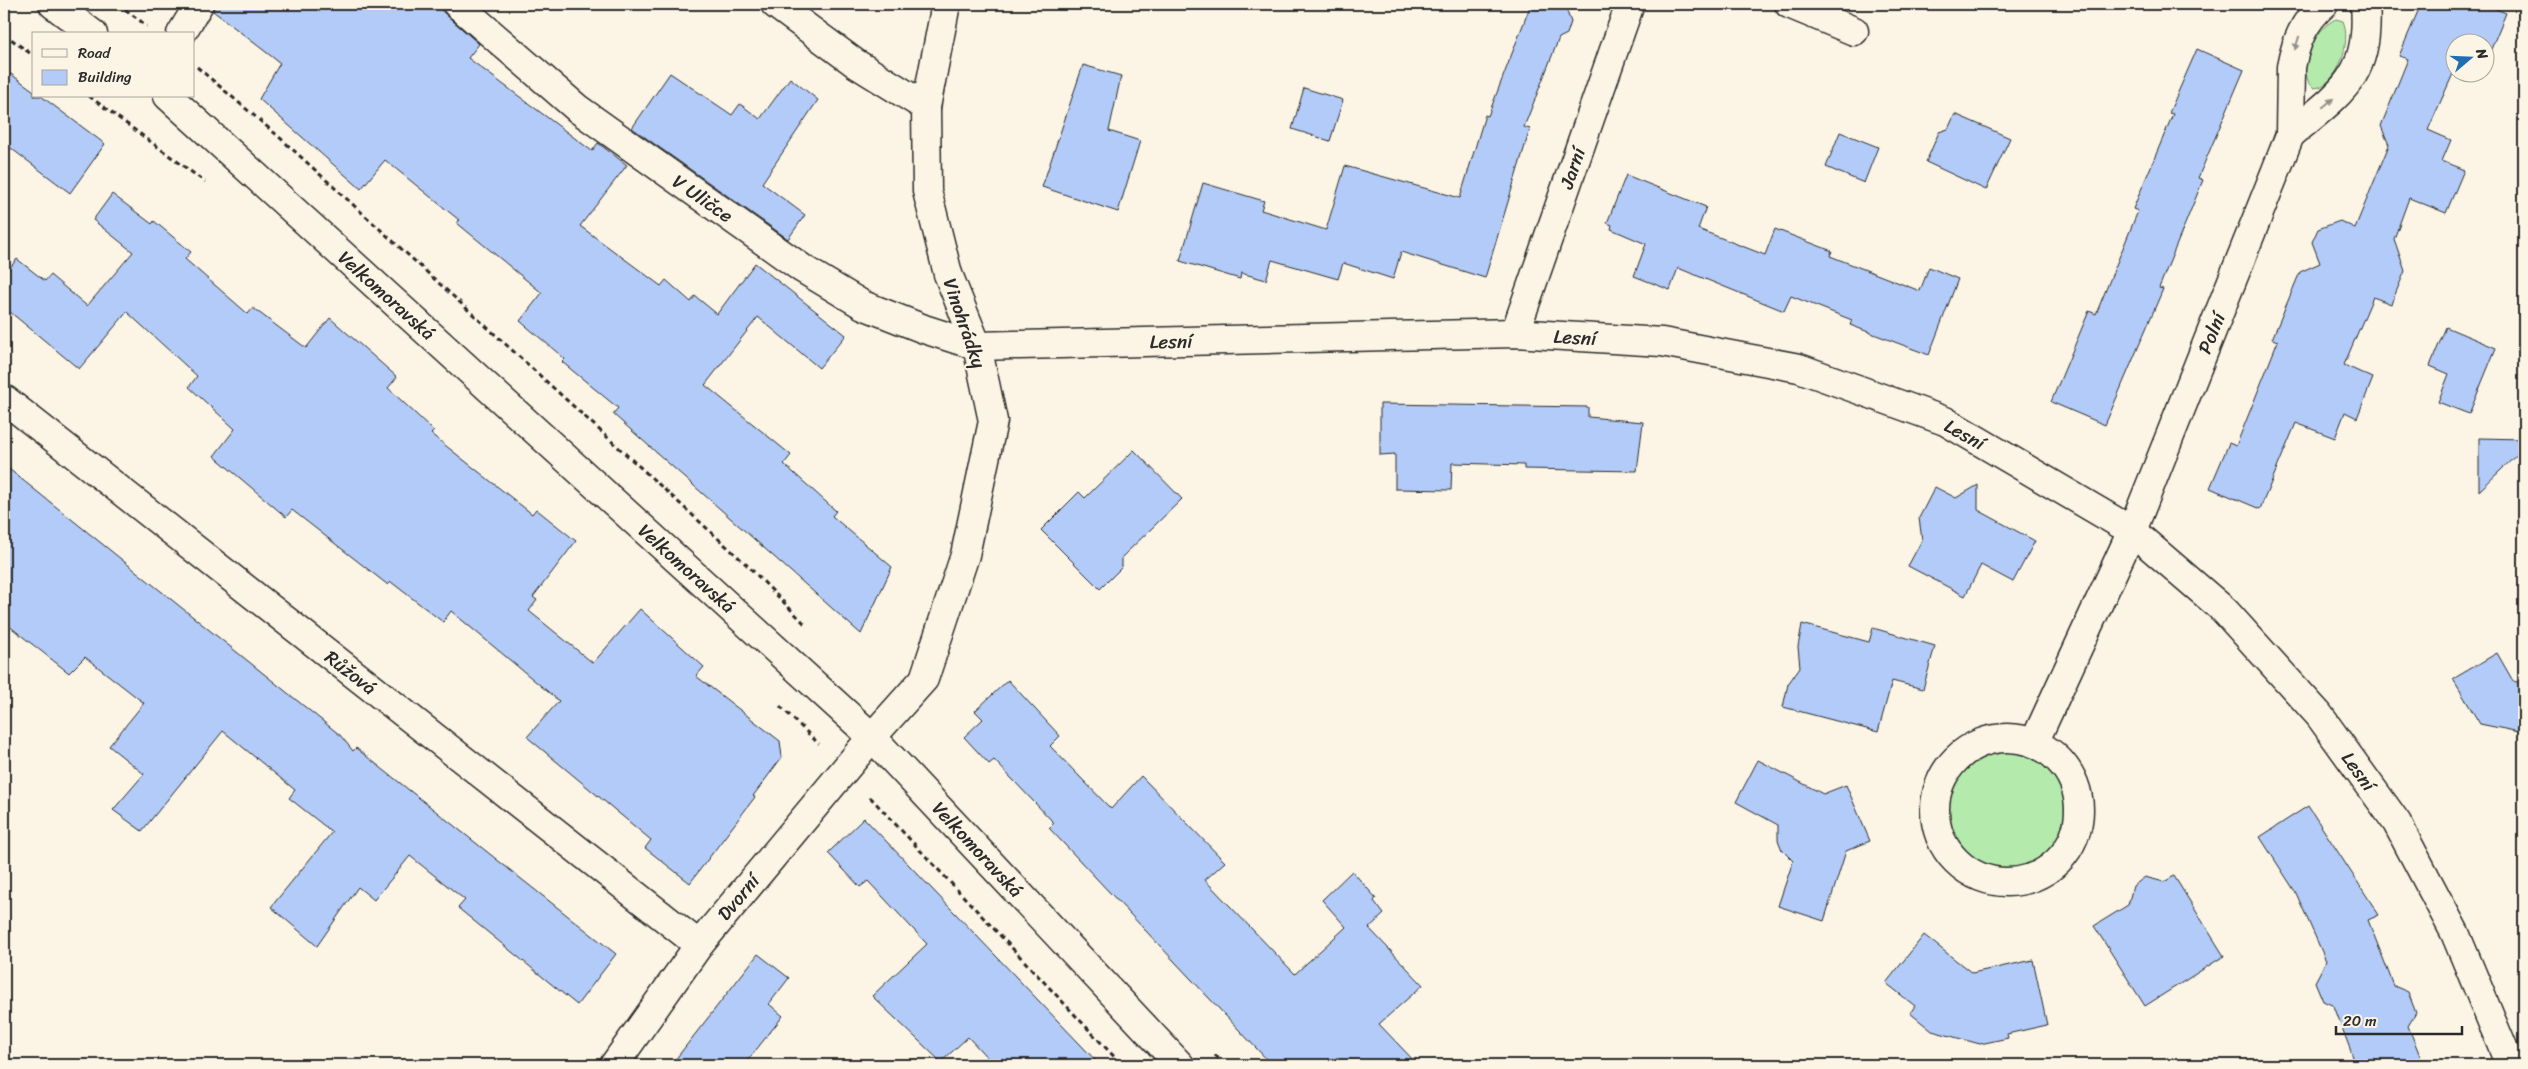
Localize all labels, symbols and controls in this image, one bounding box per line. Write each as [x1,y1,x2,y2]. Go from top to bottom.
legend [32,32,195,98]
north arrow [2446,32,2496,82]
one-way arrow [2293,36,2300,51]
text: Road [78,40,111,66]
text: N [2468,44,2495,63]
text: Building [78,64,132,90]
one-way arrow [2321,98,2334,109]
street label: Jarní [1550,140,1596,194]
street label: V Uličce [665,165,740,232]
street label: Velkomoravská [330,242,443,349]
street label: Vinohrádky [934,274,995,373]
street label: Polní [2188,305,2236,359]
street label: Lesní [1553,320,1600,355]
street label: Lesní [1149,325,1195,358]
street label: Lesní [1938,410,1994,461]
street label: Velkomoravská [630,515,743,622]
street label: Růžová [317,641,384,704]
street label: Lesní [2333,744,2386,801]
street label: Velkomoravská [924,793,1032,906]
street label: Dvorní [709,864,770,928]
scale bar [2336,1004,2462,1036]
text: 20 m [2343,1008,2377,1034]

